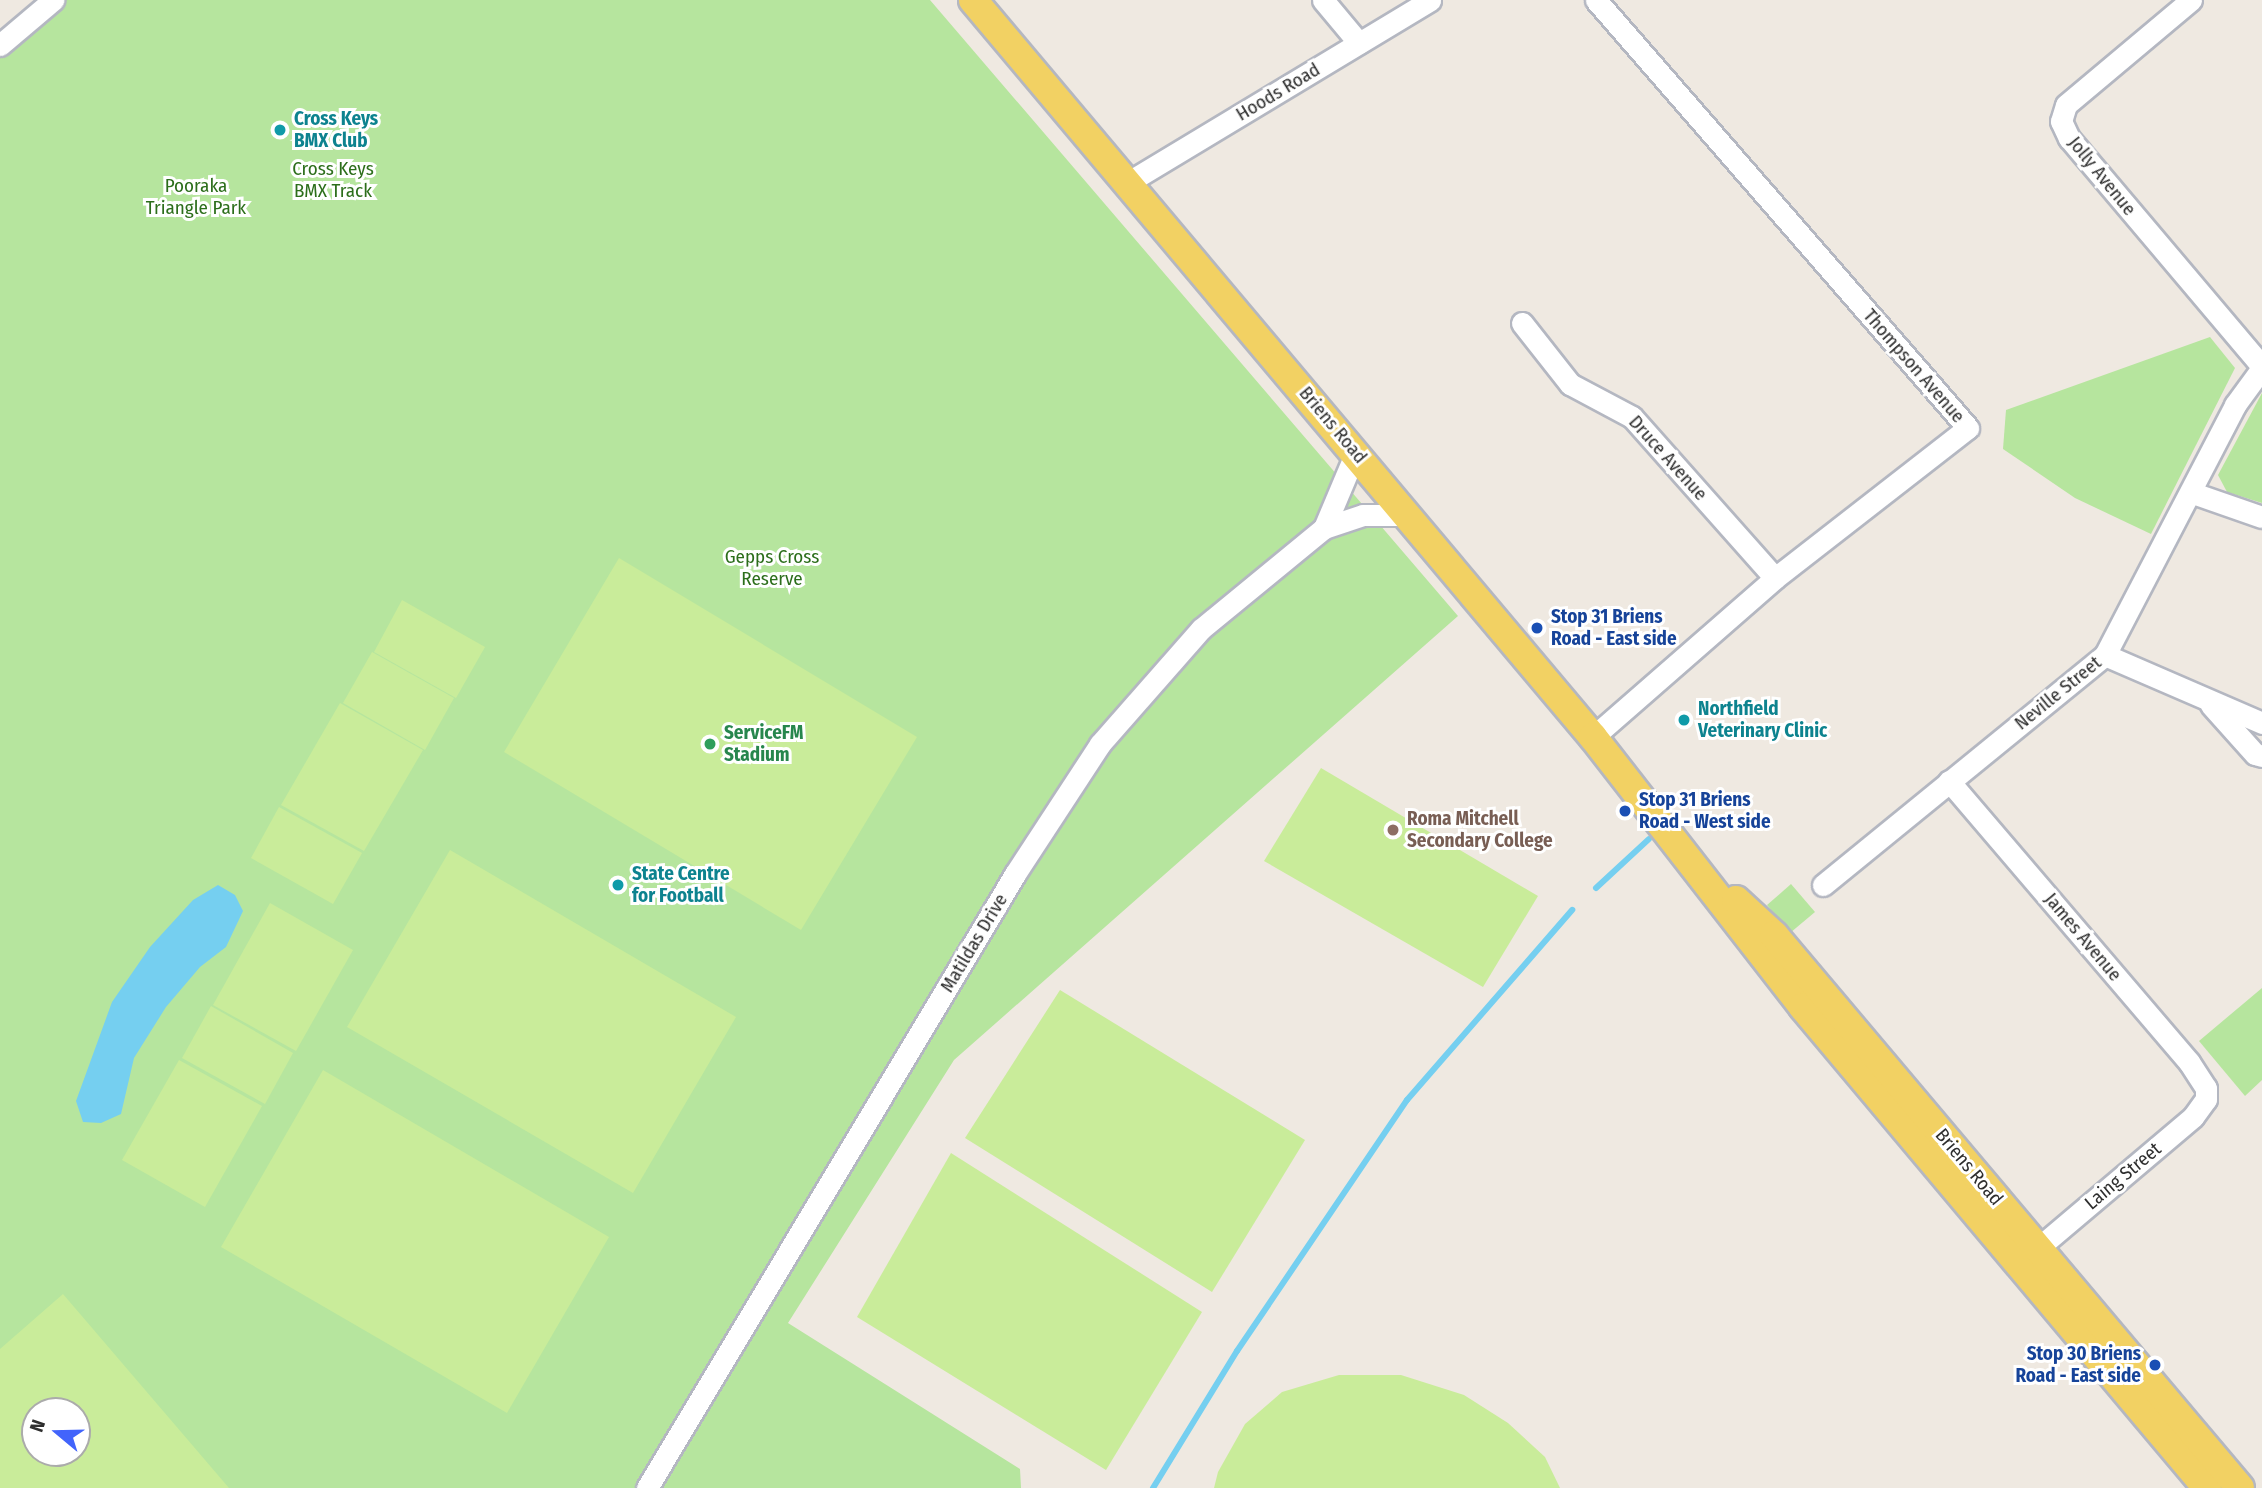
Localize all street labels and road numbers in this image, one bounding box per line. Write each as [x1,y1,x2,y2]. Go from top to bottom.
street label: Hoods Road [1232,58,1324,126]
street label: Jolly Avenue [2063,132,2141,220]
street label: Thompson Avenue [1858,304,1970,428]
street label: Briens Road [1294,382,1372,468]
street label: Druce Avenue [1624,411,1712,505]
street label: Neville Street [2010,651,2106,735]
street label: James Avenue [2040,888,2126,986]
street label: Matildas Drive [936,890,1012,996]
street label: Briens Road [1930,1124,2008,1210]
street label: Laing Street [2080,1138,2166,1214]

